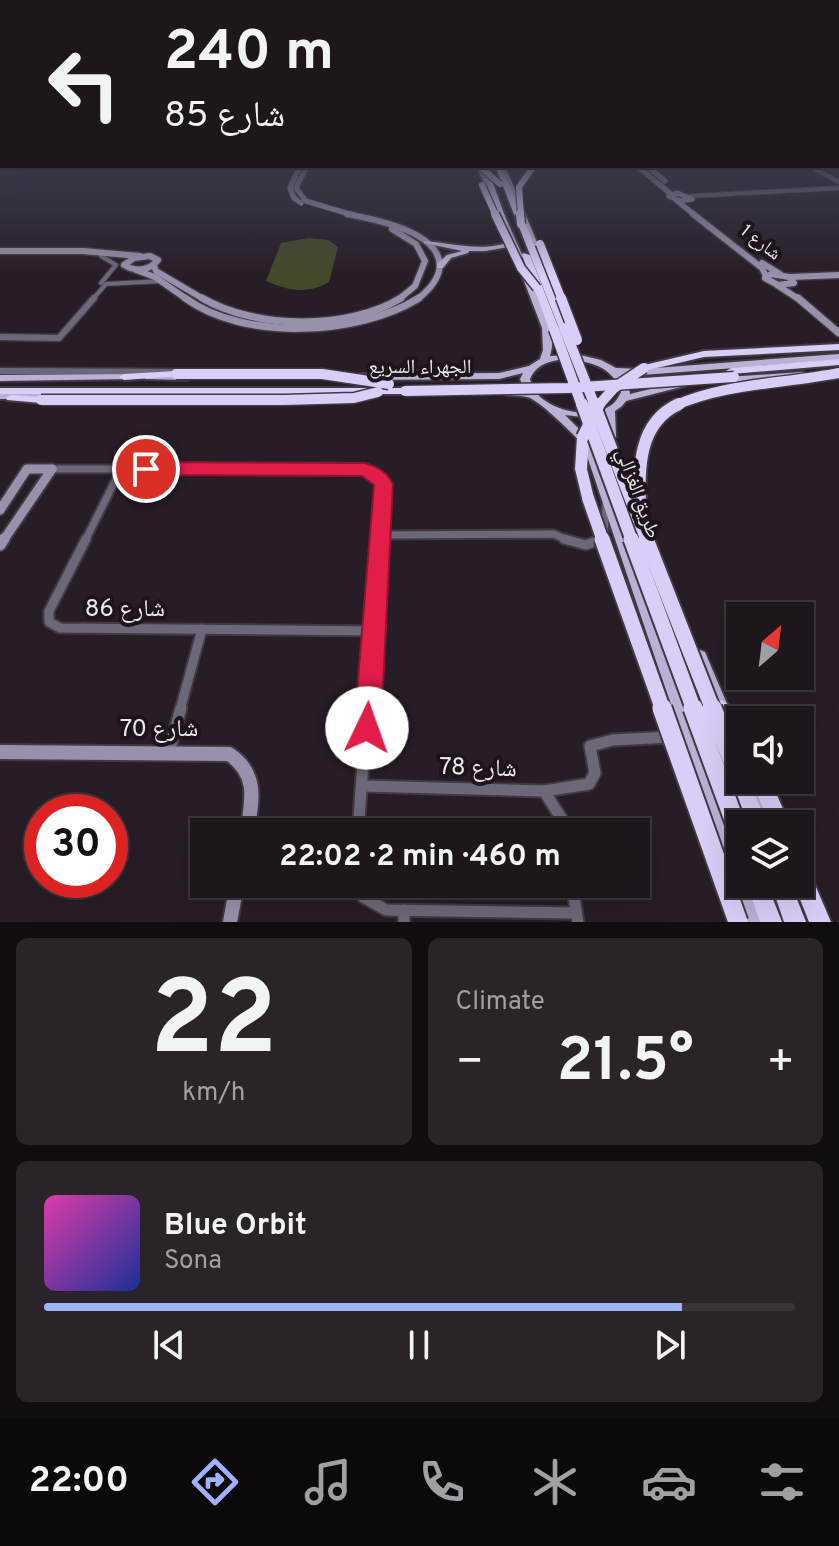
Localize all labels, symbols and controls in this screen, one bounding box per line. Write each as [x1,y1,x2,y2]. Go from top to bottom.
text: 240 m [164,19,334,89]
icon: left [32,32,136,136]
text: شارع 85 [164,94,285,140]
street label: شارع 1 [735,220,785,266]
street label: الجهراء السريع [369,355,471,381]
pin [112,435,180,503]
street label: طريق الغزالي [608,445,665,543]
icon: arrive [124,447,168,491]
street label: شارع 86 [85,595,165,625]
north arrow [726,602,814,690]
map controls [726,602,814,898]
position arrow [325,686,409,770]
button: sound [726,706,814,794]
street label: شارع 70 [120,715,198,745]
street label: شارع 78 [439,753,517,785]
speed limit sign: 30 [24,794,128,898]
button: layers [726,810,814,898]
text: 22:02 · 2 min · 460 m [279,839,561,876]
text: 22 [150,959,277,1091]
text: Climate [456,986,545,1019]
text: 21.5° [557,1026,694,1102]
text: − [456,1036,484,1092]
text: + [767,1036,795,1092]
text: km/h [182,1077,245,1110]
text: Blue Orbit [164,1208,307,1245]
text: Sona [164,1245,222,1278]
icon: previous [147,1323,191,1367]
icon: pause [397,1323,441,1367]
icon: next [648,1323,692,1367]
icon: directions [187,1454,243,1510]
icon: music [300,1454,356,1510]
icon: phone [414,1454,470,1510]
icon: climate [527,1454,583,1510]
icon: car [641,1454,697,1510]
icon: filters [754,1454,810,1510]
text: 22:00 [29,1459,129,1505]

